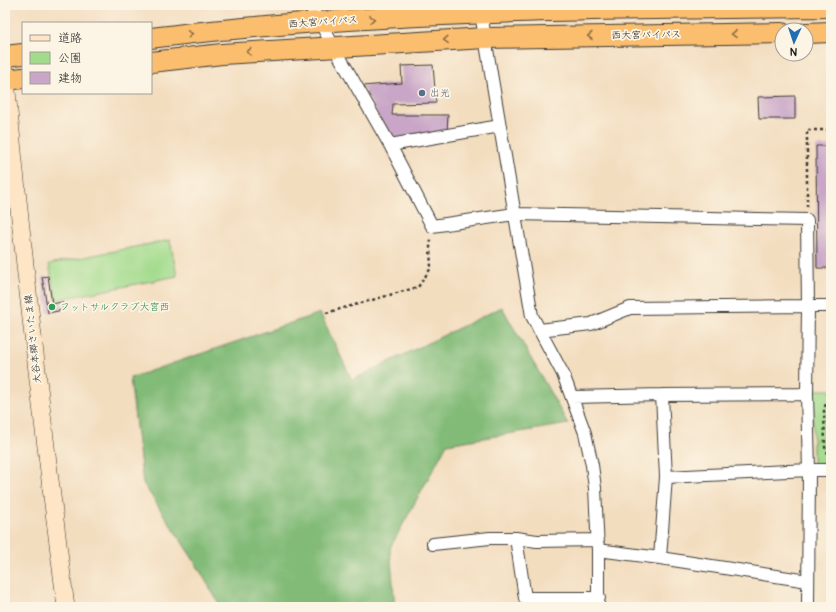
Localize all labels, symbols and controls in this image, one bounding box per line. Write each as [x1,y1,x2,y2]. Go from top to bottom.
street label: 西大宮バイパス [288,14,358,30]
one-way arrow [369,15,375,24]
legend [22,22,152,94]
north arrow [774,22,814,62]
street label: 西大宮バイパス [611,28,681,42]
one-way arrow [187,30,193,39]
one-way arrow [731,30,737,38]
text: 道路 [58,31,82,46]
one-way arrow [587,32,593,40]
one-way arrow [443,36,449,45]
text: N [789,45,798,58]
one-way arrow [246,48,252,57]
text: 公園 [58,51,82,66]
text: 建物 [58,71,82,86]
place label: 出光 [430,87,450,99]
marker: 出光 [417,88,427,98]
street label: 大谷本郷さいたま線 [22,294,44,384]
place label: フットサルクラブ大宮西 [60,301,170,313]
marker: フットサルクラブ大宮西 [47,302,57,312]

